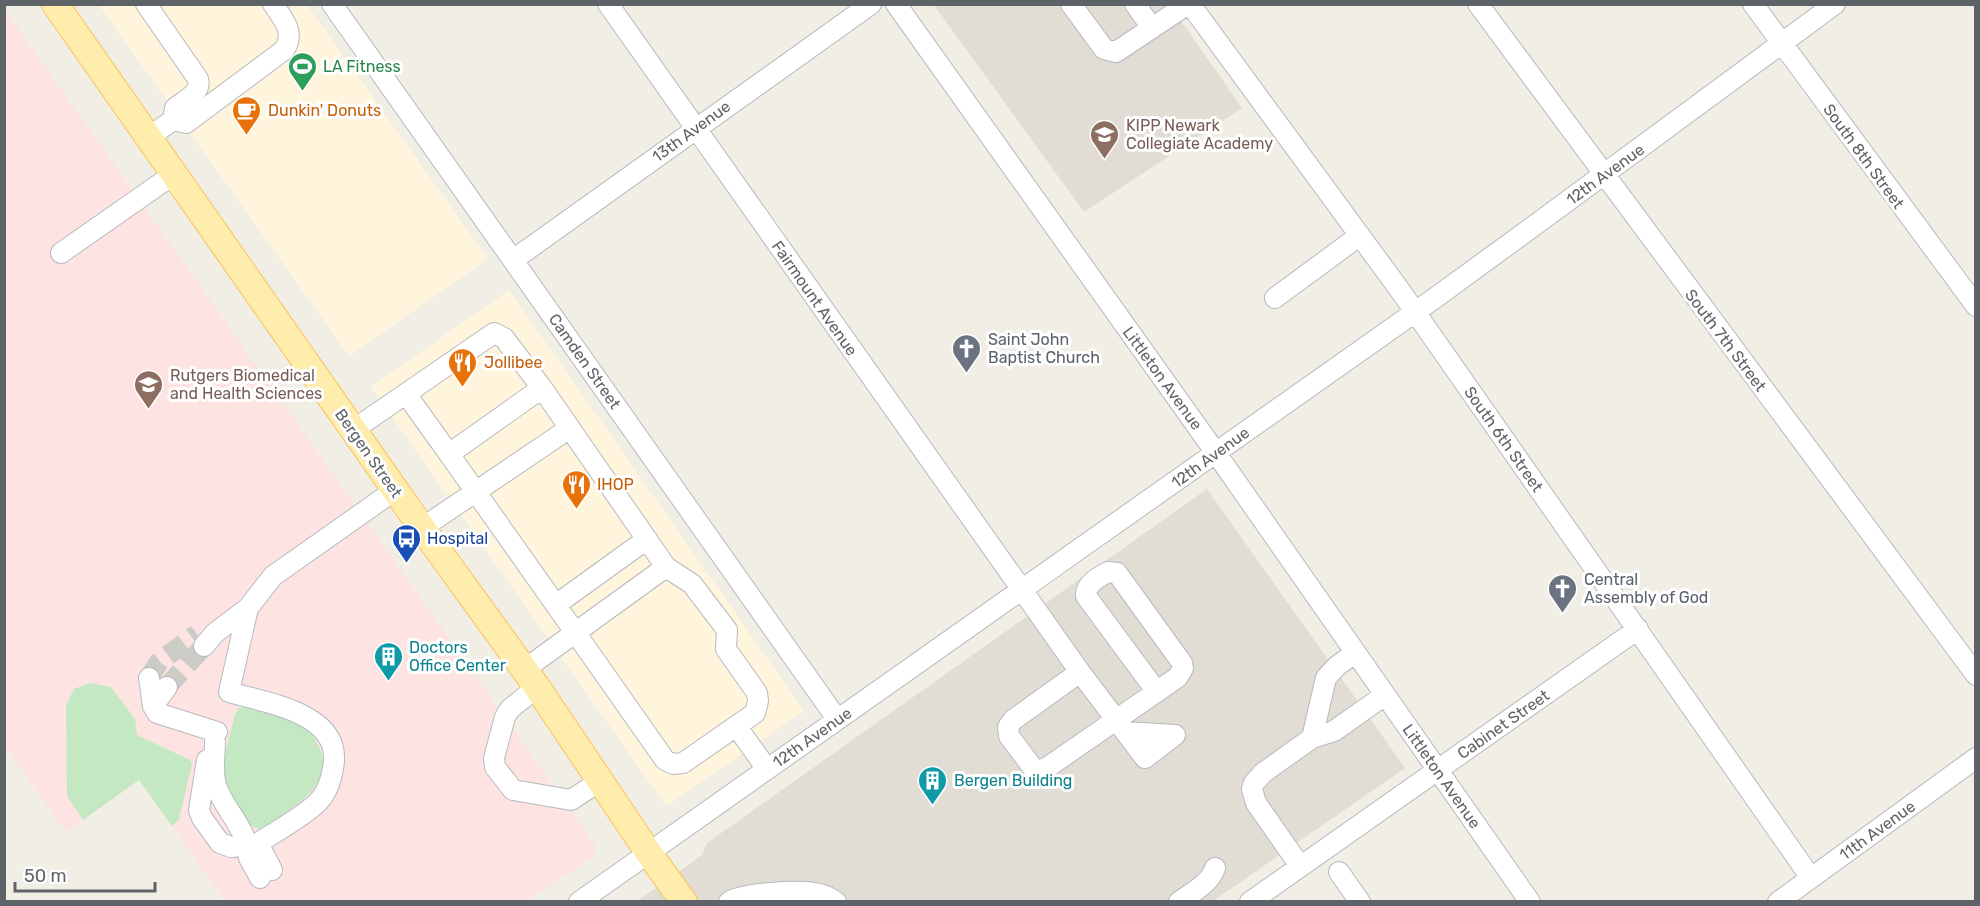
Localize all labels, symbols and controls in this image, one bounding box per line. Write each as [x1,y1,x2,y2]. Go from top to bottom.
sports icon: LA Fitness [286,50,318,92]
place label: LA Fitness [323,57,401,76]
cafe icon: Dunkin' Donuts [231,94,263,136]
street label: 13th Avenue [648,97,734,166]
street label: South 8th Street [1819,100,1908,212]
place label: Dunkin' Donuts [268,101,381,120]
place label: KIPP Newark Collegiate Academy [1126,116,1273,153]
school or university icon: KIPP Newark Collegiate Academy [1089,118,1121,160]
street label: 12th Avenue [1563,140,1648,209]
street label: Fairmount Avenue [768,237,861,359]
street label: South 7th Street [1681,285,1770,395]
street label: Camden Street [545,310,625,413]
street label: Littleton Avenue [1119,323,1206,434]
place label: Saint John Baptist Church [988,330,1100,367]
church icon: Saint John Baptist Church [951,332,983,374]
restaurant icon: Jollibee [447,346,479,388]
place label: Jollibee [484,353,542,372]
place label: Rutgers Biomedical and Health Sciences [170,366,322,403]
school or university icon: Rutgers Biomedical and Health Sciences [133,368,165,410]
street label: South 6th Street [1460,383,1547,496]
street label: Bergen Street [331,405,406,501]
street label: 12th Avenue [1168,423,1253,492]
restaurant icon: IHOP [560,468,592,510]
place label: IHOP [597,475,634,494]
bus stop icon: Hospital [390,522,422,564]
place label: Hospital [427,529,488,548]
place label: Central Assembly of God [1584,570,1708,607]
church icon: Central Assembly of God [1547,572,1579,614]
place label: Doctors Office Center [409,638,506,675]
building icon: Doctors Office Center [372,640,404,682]
street label: Cabinet Street [1454,686,1553,763]
street label: 12th Avenue [769,703,855,772]
street label: Littleton Avenue [1399,721,1485,832]
building icon: Bergen Building [917,764,949,806]
place label: Bergen Building [954,771,1072,790]
street label: 11th Avenue [1836,796,1919,864]
scale bar [15,855,154,893]
text: 50 m [24,865,67,887]

